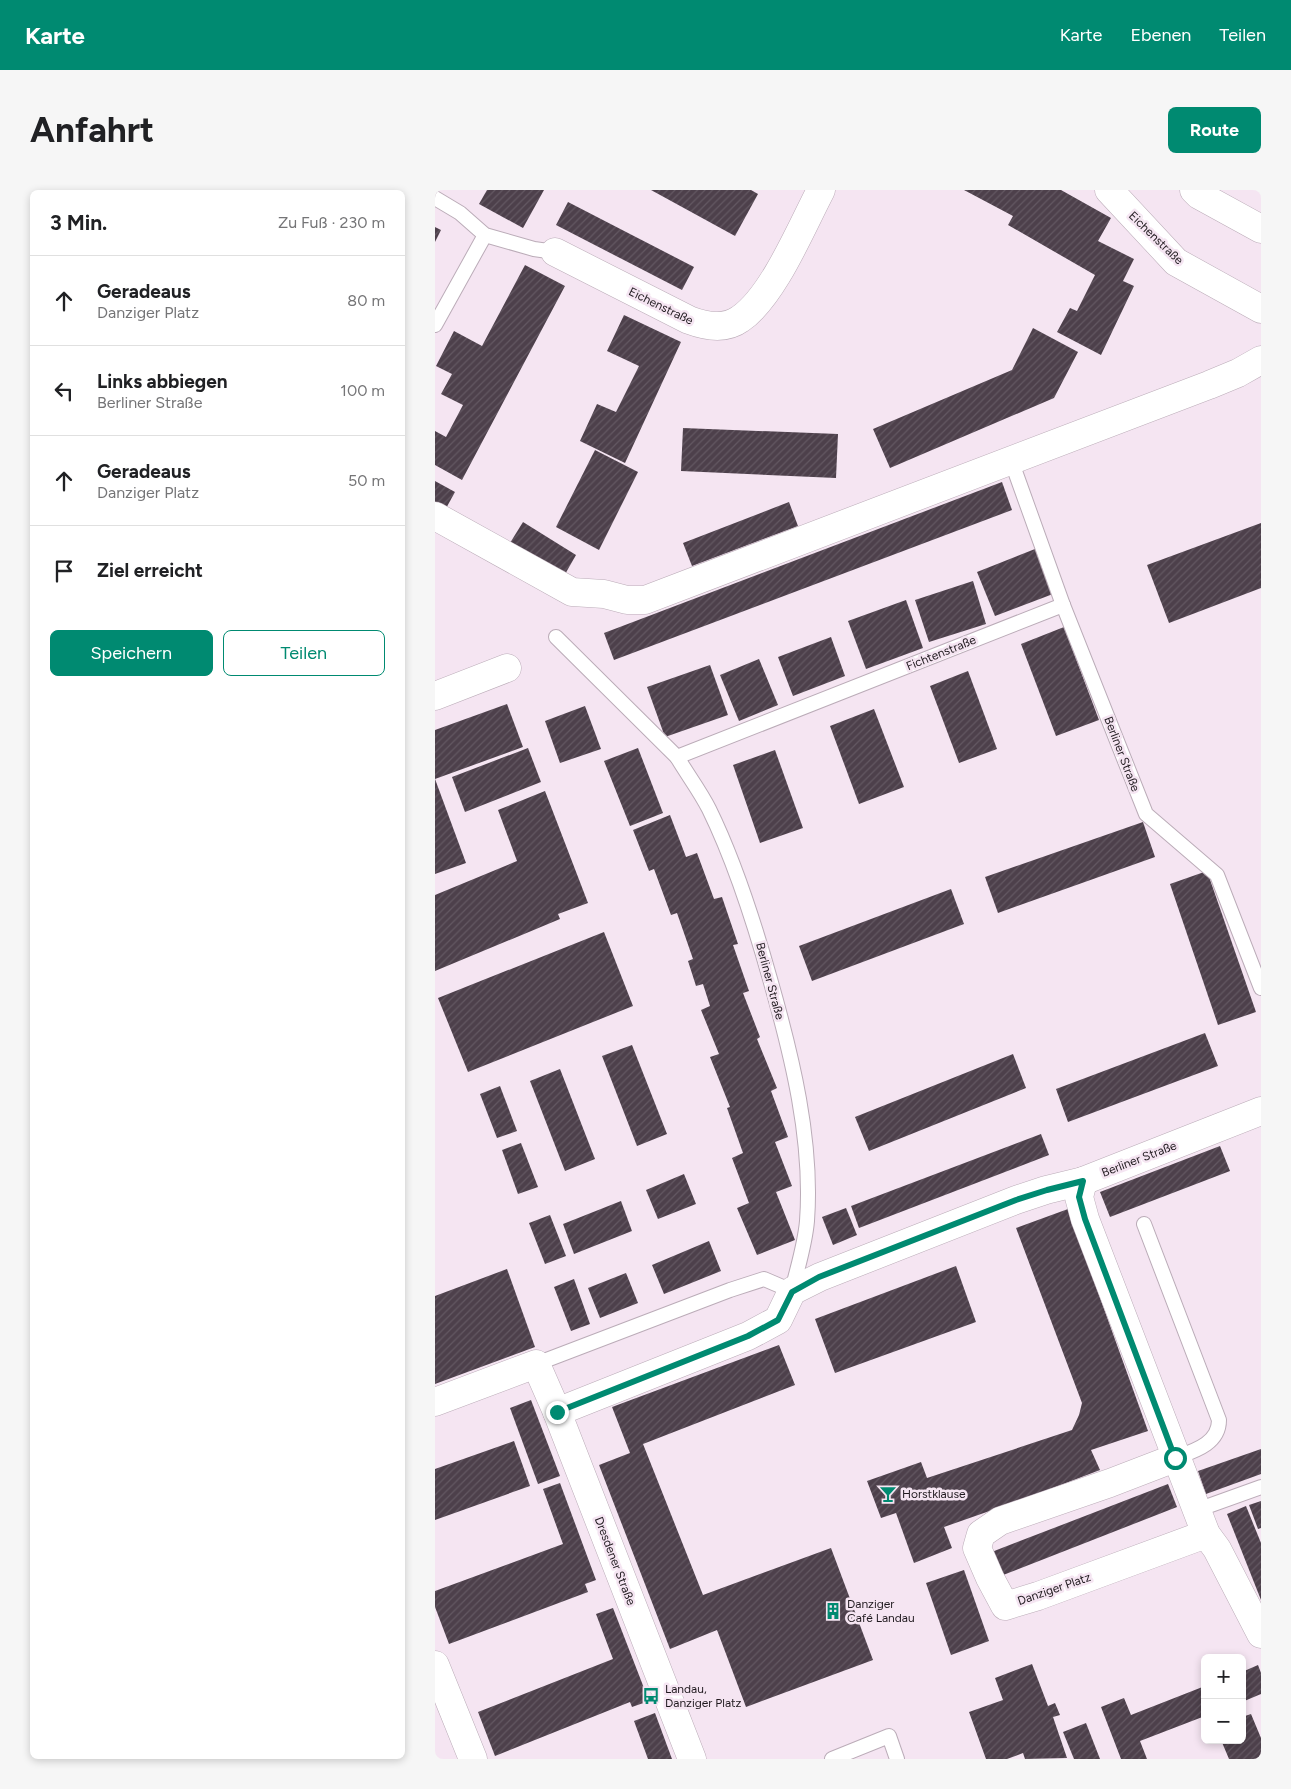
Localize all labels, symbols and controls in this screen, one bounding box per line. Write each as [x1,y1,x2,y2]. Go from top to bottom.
text: Karte [25,21,85,50]
text: Karte [1060,24,1102,46]
text: Ebenen [1130,24,1191,46]
text: Teilen [1219,24,1266,46]
button: Route [1168,107,1261,153]
text: Anfahrt [30,109,154,151]
street label: Eichenstraße [1126,209,1186,268]
text: 3 Min. [50,210,107,235]
text: Zu Fuß · 230 m [278,213,385,232]
text: Geradeaus [97,280,191,303]
street label: Eichenstraße [626,284,696,328]
icon: ahead [50,287,78,315]
text: 80 m [347,291,385,310]
text: Danziger Platz [97,303,199,322]
text: Links abbiegen [97,370,228,393]
icon: left [50,377,78,405]
text: 100 m [340,381,385,400]
text: Berliner Straße [97,393,202,412]
text: Geradeaus [97,460,191,483]
icon: ahead [50,467,78,495]
text: 50 m [348,471,385,490]
text: Danziger Platz [97,483,199,502]
icon: arrive [50,557,78,585]
text: Ziel erreicht [97,559,203,582]
button: Speichern [50,630,213,676]
button: Teilen [223,630,385,676]
street label: Fichtenstraße [904,633,978,673]
street label: Berliner Straße [1101,715,1143,794]
street label: Berliner Straße [753,941,787,1021]
street label: Berliner Straße [1100,1138,1179,1180]
route end [546,1401,569,1424]
route start [1164,1447,1187,1470]
bar icon: Horstklause [878,1484,898,1504]
place label: Horstklause [902,1487,966,1501]
street label: Dresdener Straße [592,1515,638,1608]
street label: Danziger Platz [1016,1570,1093,1608]
place label: Danziger Café Landau [847,1597,915,1625]
building icon: Danziger Café Landau [823,1601,843,1621]
map controls [1201,1654,1246,1744]
button: + [1201,1654,1246,1699]
place label: Landau, Danziger Platz [665,1682,742,1710]
bus stop icon: Landau, Danziger Platz [641,1686,661,1706]
button: − [1201,1699,1246,1744]

